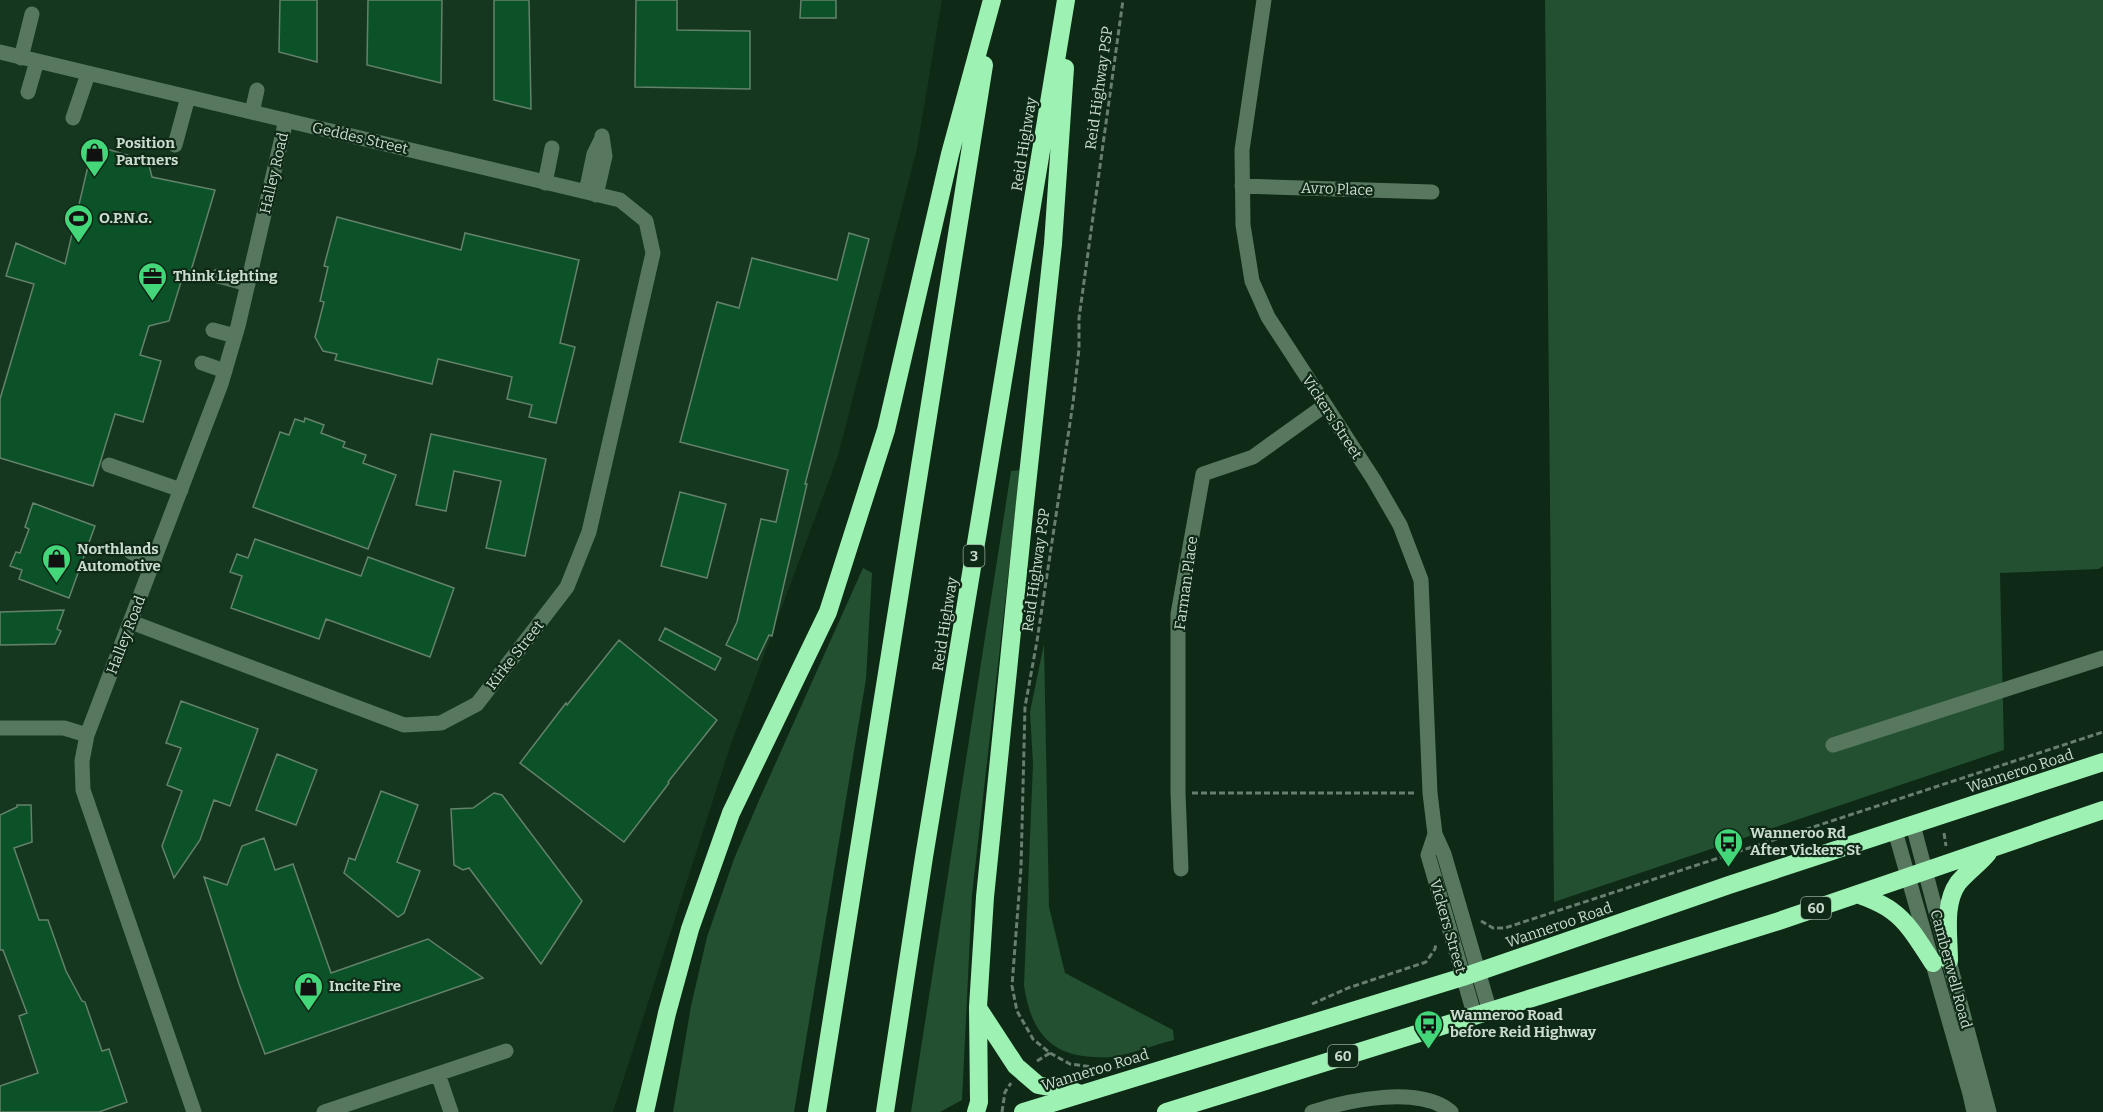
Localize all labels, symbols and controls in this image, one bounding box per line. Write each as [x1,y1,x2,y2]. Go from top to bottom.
street label: Reid Highway PSP [1081,25,1117,151]
street label: Reid Highway [1008,96,1040,192]
street label: Geddes Street [310,118,410,158]
street label: Halley Road [256,131,292,215]
place label: Position Partners [116,134,178,169]
shop icon: Position Partners [79,136,111,178]
street label: Avro Place [1301,179,1373,199]
sports icon: O.P.N.G. [62,202,94,244]
place label: O.P.N.G. [99,209,152,227]
office icon: Think Lighting [136,260,168,302]
place label: Think Lighting [173,267,278,285]
street label: Vickers Street [1298,372,1366,463]
street label: Reid Highway PSP [1018,507,1054,633]
street label: Farman Place [1171,535,1201,631]
place label: Northlands Automotive [77,540,161,575]
shop icon: Northlands Automotive [40,542,72,584]
road number: 3 [964,545,984,567]
street label: Reid Highway [929,576,961,672]
street label: Halley Road [103,593,149,677]
street label: Kirke Street [482,616,548,693]
street label: Wanneroo Road [1964,745,2076,797]
place label: Wanneroo Rd After Vickers St [1750,824,1861,859]
bus stop icon: Wanneroo Rd After Vickers St [1713,826,1745,868]
street label: Vickers Street [1426,877,1470,976]
road number: 60 [1801,897,1831,919]
street label: Wanneroo Road [1503,898,1615,952]
street label: Camberwell Road [1926,908,1976,1031]
shop icon: Incite Fire [292,970,324,1012]
place label: Incite Fire [329,977,401,995]
place label: Wanneroo Road before Reid Highway [1450,1006,1597,1041]
bus stop icon: Wanneroo Road before Reid Highway [1413,1008,1445,1050]
street label: Wanneroo Road [1039,1045,1151,1095]
road number: 60 [1328,1045,1358,1067]

